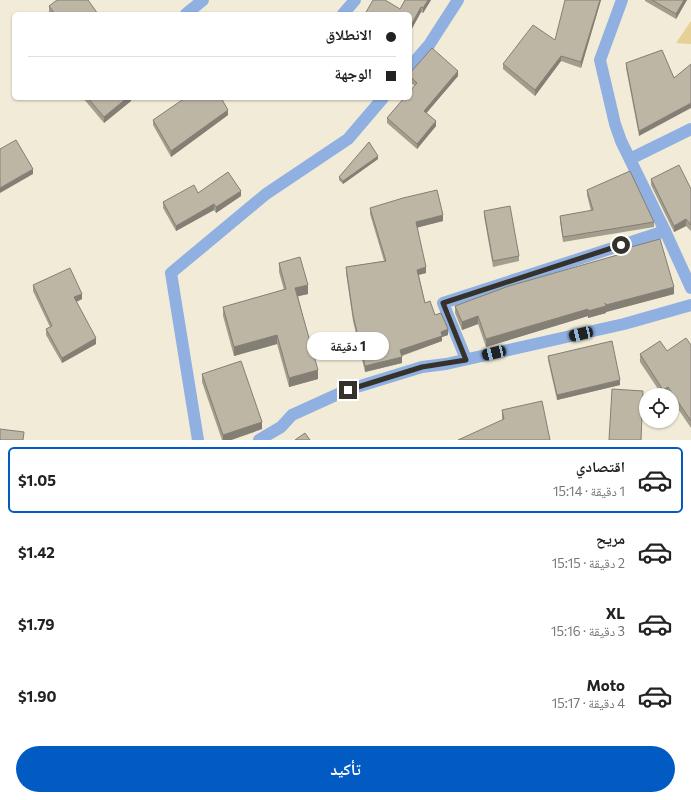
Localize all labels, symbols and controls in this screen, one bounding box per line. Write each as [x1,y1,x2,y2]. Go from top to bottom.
text: الانطلاق [326,25,372,43]
text: الوجهة [334,64,372,82]
route start [612,236,630,254]
car [568,325,594,343]
callout: 1 دقيقة [307,332,389,360]
text: 1 دقيقة [330,338,366,354]
car [481,344,507,362]
route end [339,381,357,399]
map controls [639,388,679,428]
button: locate [639,388,679,428]
text: اقتصادي [576,457,625,475]
icon: car [637,462,673,498]
text: $1.05 [18,471,56,489]
text: 1 دقيقة · 15:14 [553,483,625,499]
text: مريح [596,529,625,547]
icon: car [637,534,673,570]
text: $1.42 [18,543,55,561]
text: 2 دقيقة · 15:15 [552,555,625,571]
text: XL [606,604,625,622]
icon: car [637,606,673,642]
text: $1.79 [18,615,55,633]
text: 3 دقيقة · 15:16 [551,623,625,639]
text: Moto [586,676,625,694]
icon: car [637,678,673,714]
text: $1.90 [18,687,56,705]
text: 4 دقيقة · 15:17 [552,695,625,711]
button: تأكيد [16,746,675,792]

